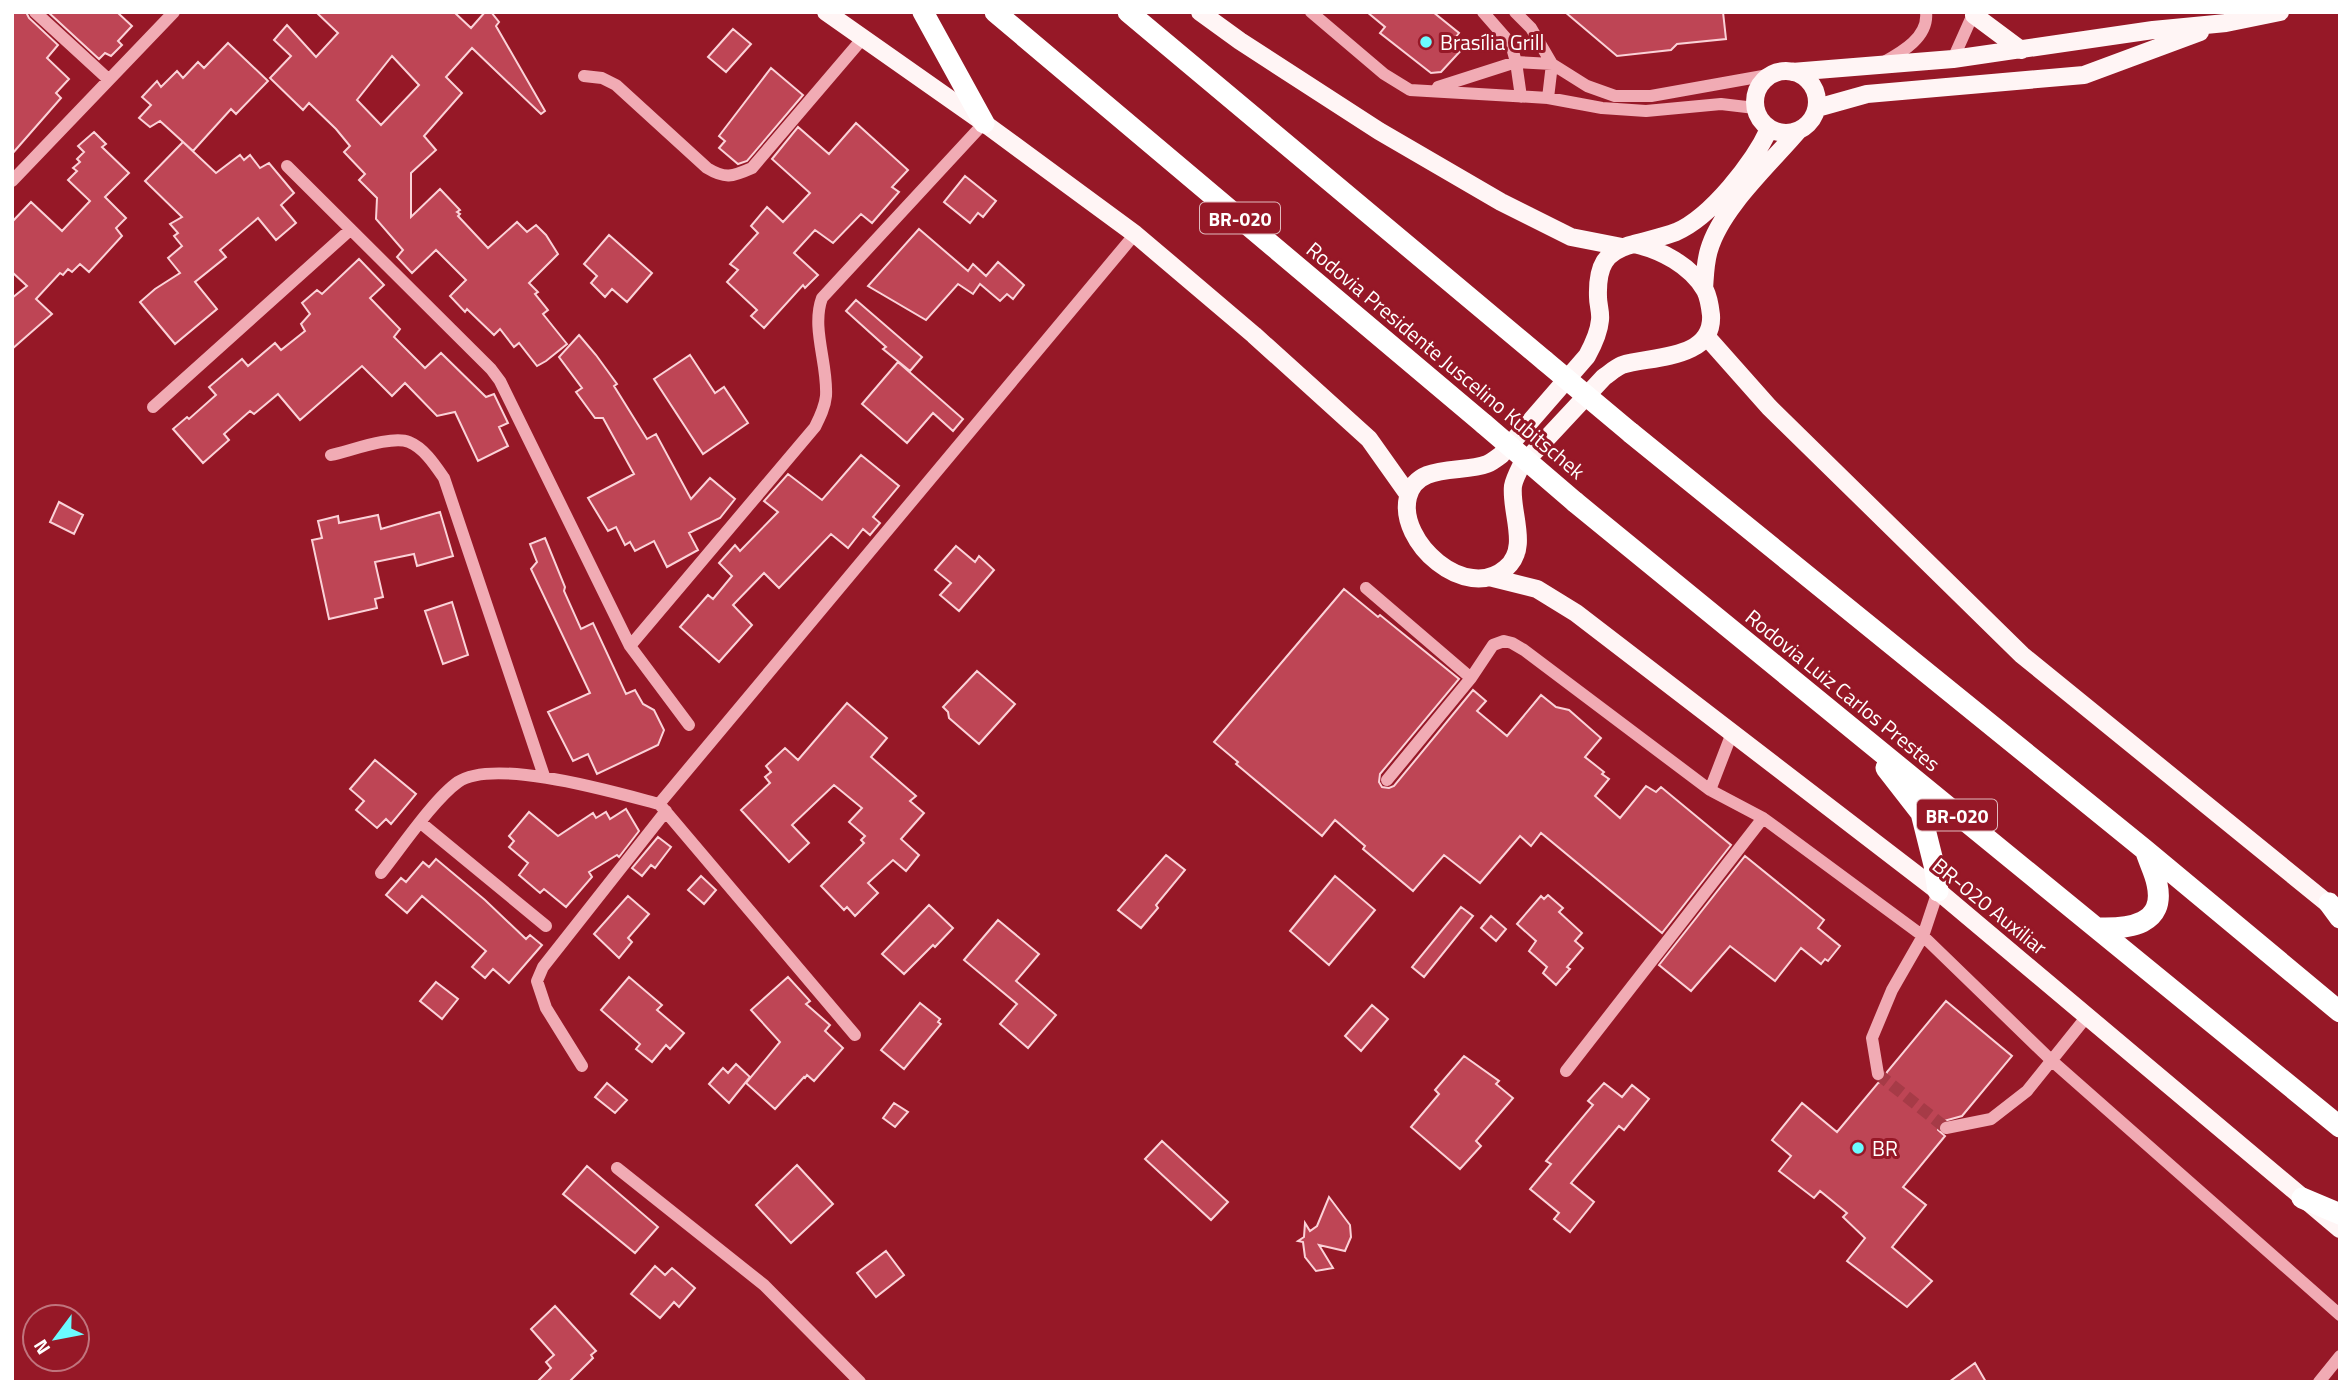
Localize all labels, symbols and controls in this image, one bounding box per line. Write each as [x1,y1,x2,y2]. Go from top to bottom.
place label: Brasília Grill [1440,26,1544,58]
marker: Brasília Grill [1418,34,1434,50]
road number: BR-020 [1200,202,1280,233]
street label: Rodovia Presidente Juscelino Kubitschek [1300,234,1592,486]
street label: Rodovia Luiz Carlos Prestes [1739,601,1947,779]
road number: BR-020 [1917,800,1997,830]
street label: BR-020 Auxiliar [1926,850,2054,962]
place label: BR [1872,1132,1898,1164]
marker: BR [1850,1140,1866,1156]
north arrow [21,1303,91,1373]
text: N [25,1334,57,1361]

